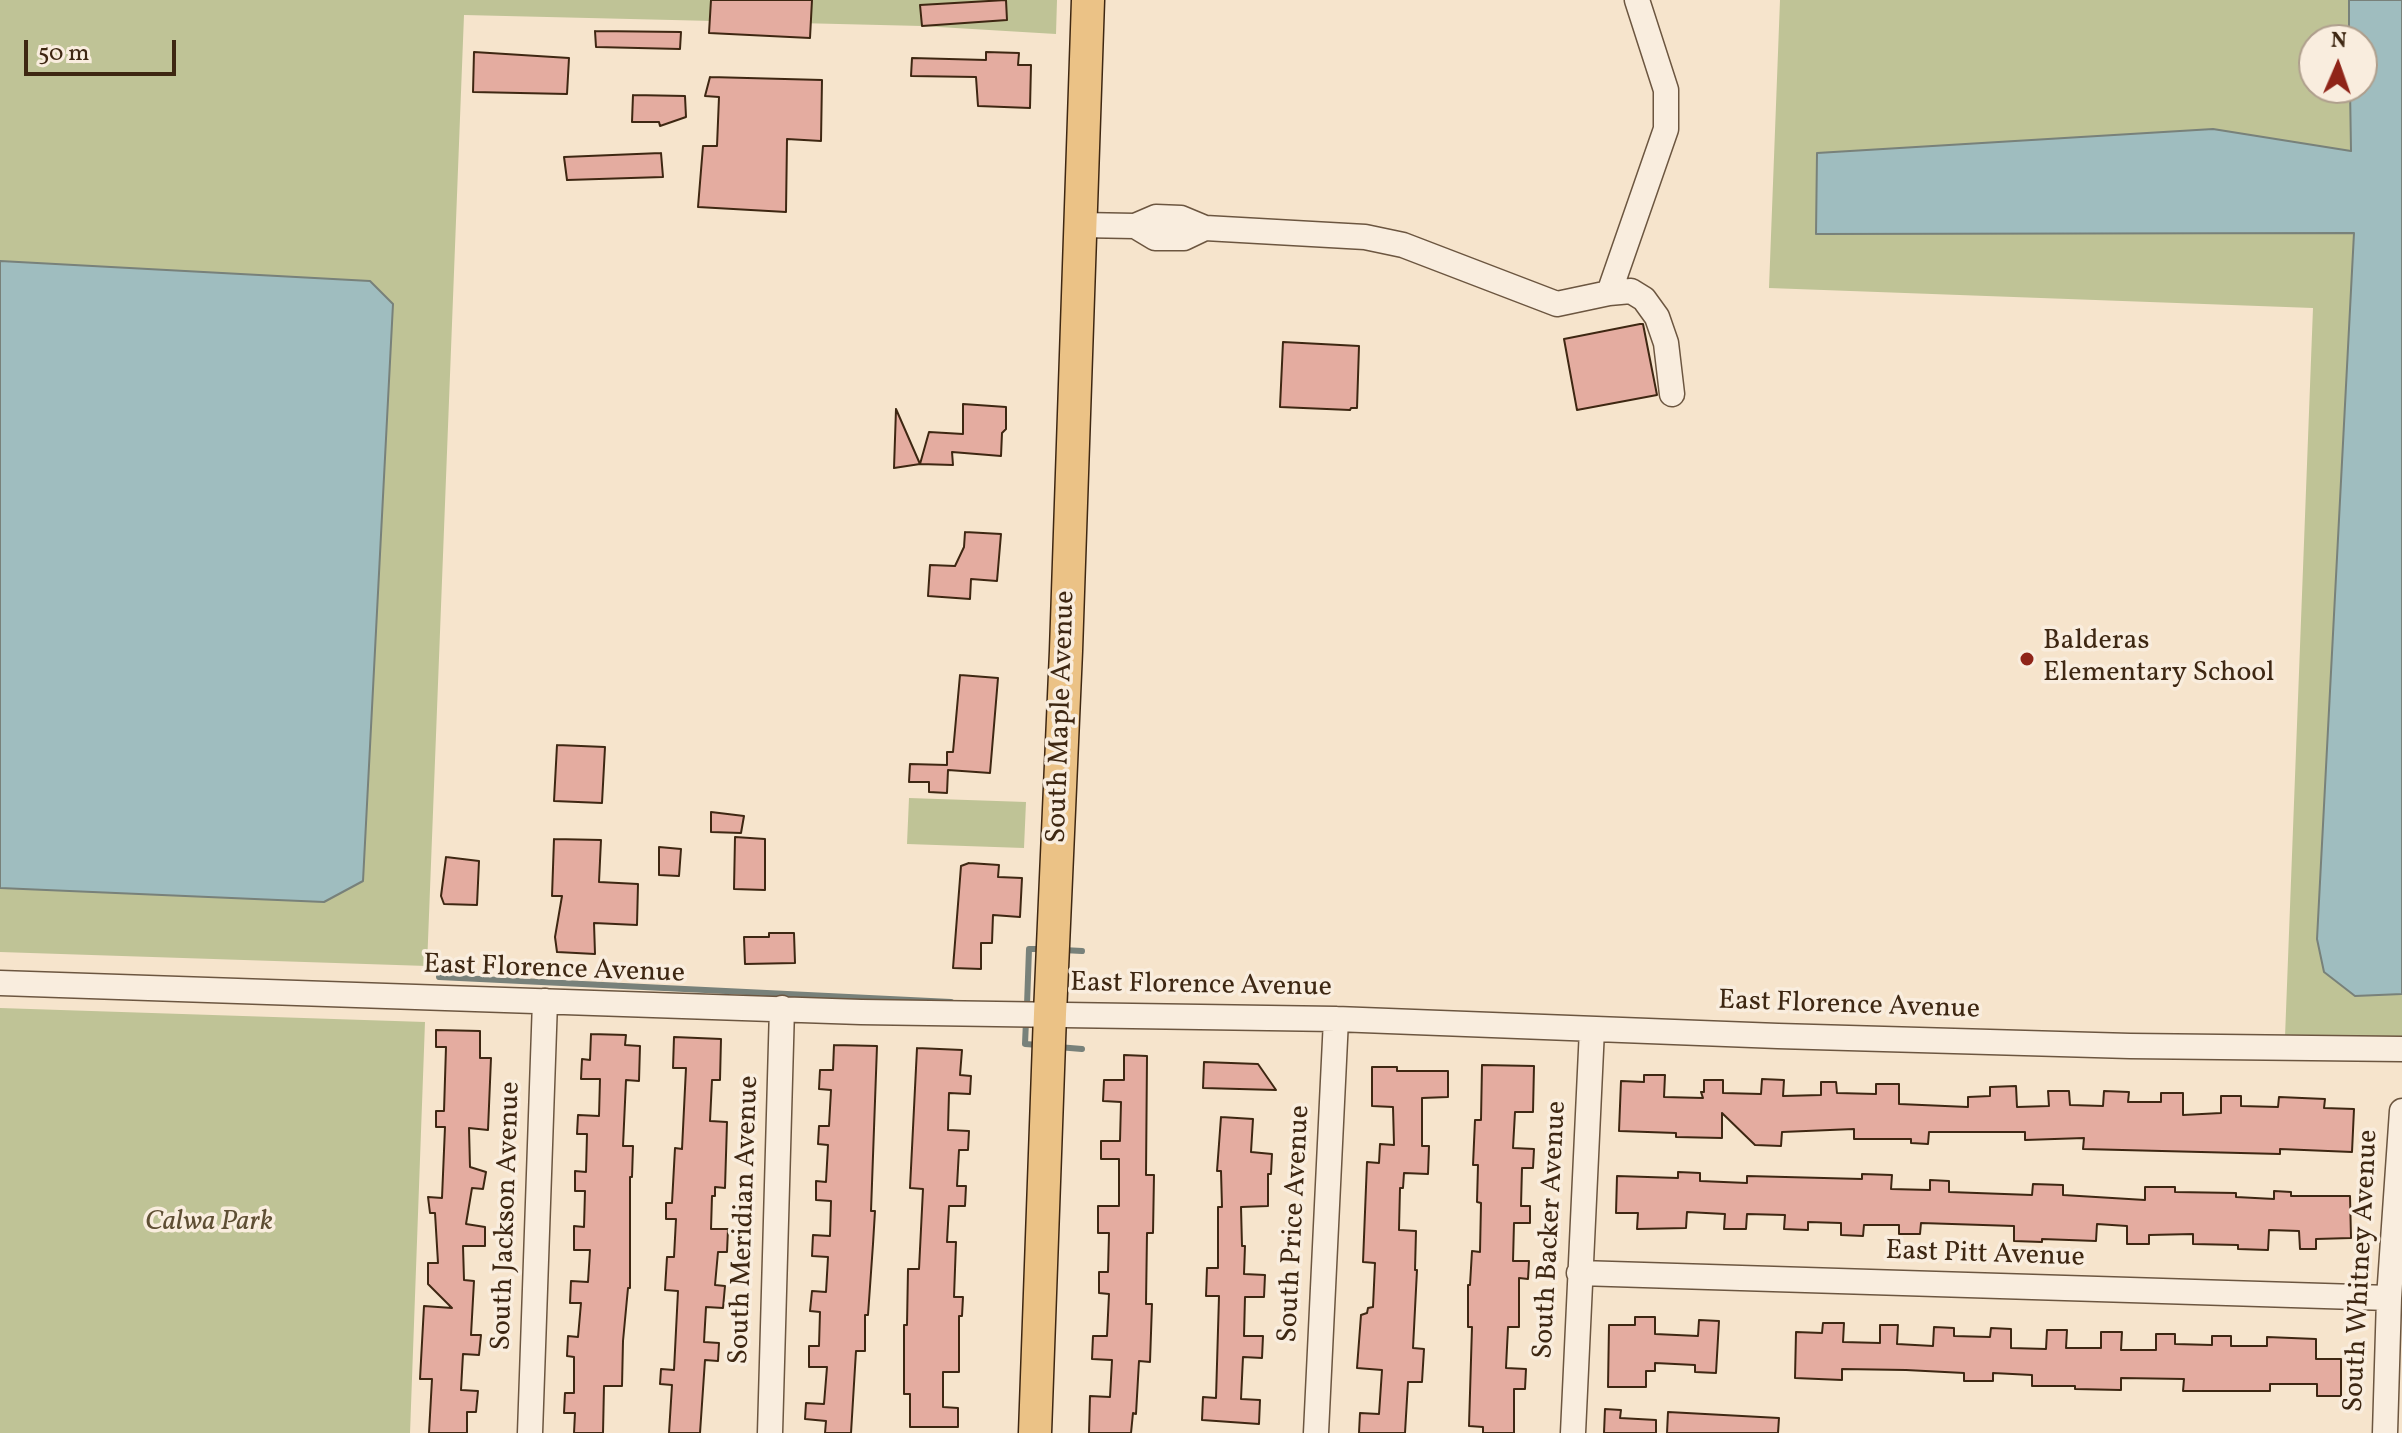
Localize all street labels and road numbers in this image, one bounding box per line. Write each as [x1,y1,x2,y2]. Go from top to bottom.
street label: South Maple Avenue [1042,590,1084,844]
street label: East Florence Avenue [423,950,685,992]
street label: East Florence Avenue [1070,968,1332,1006]
street label: East Florence Avenue [1718,986,1980,1028]
street label: South Meridian Avenue [724,1075,768,1365]
street label: South Jackson Avenue [487,1081,529,1351]
street label: South Backer Avenue [1528,1100,1576,1360]
street label: South Price Avenue [1273,1104,1319,1344]
street label: South Whitney Avenue [2339,1129,2387,1413]
street label: East Pitt Avenue [1885,1236,2085,1276]

